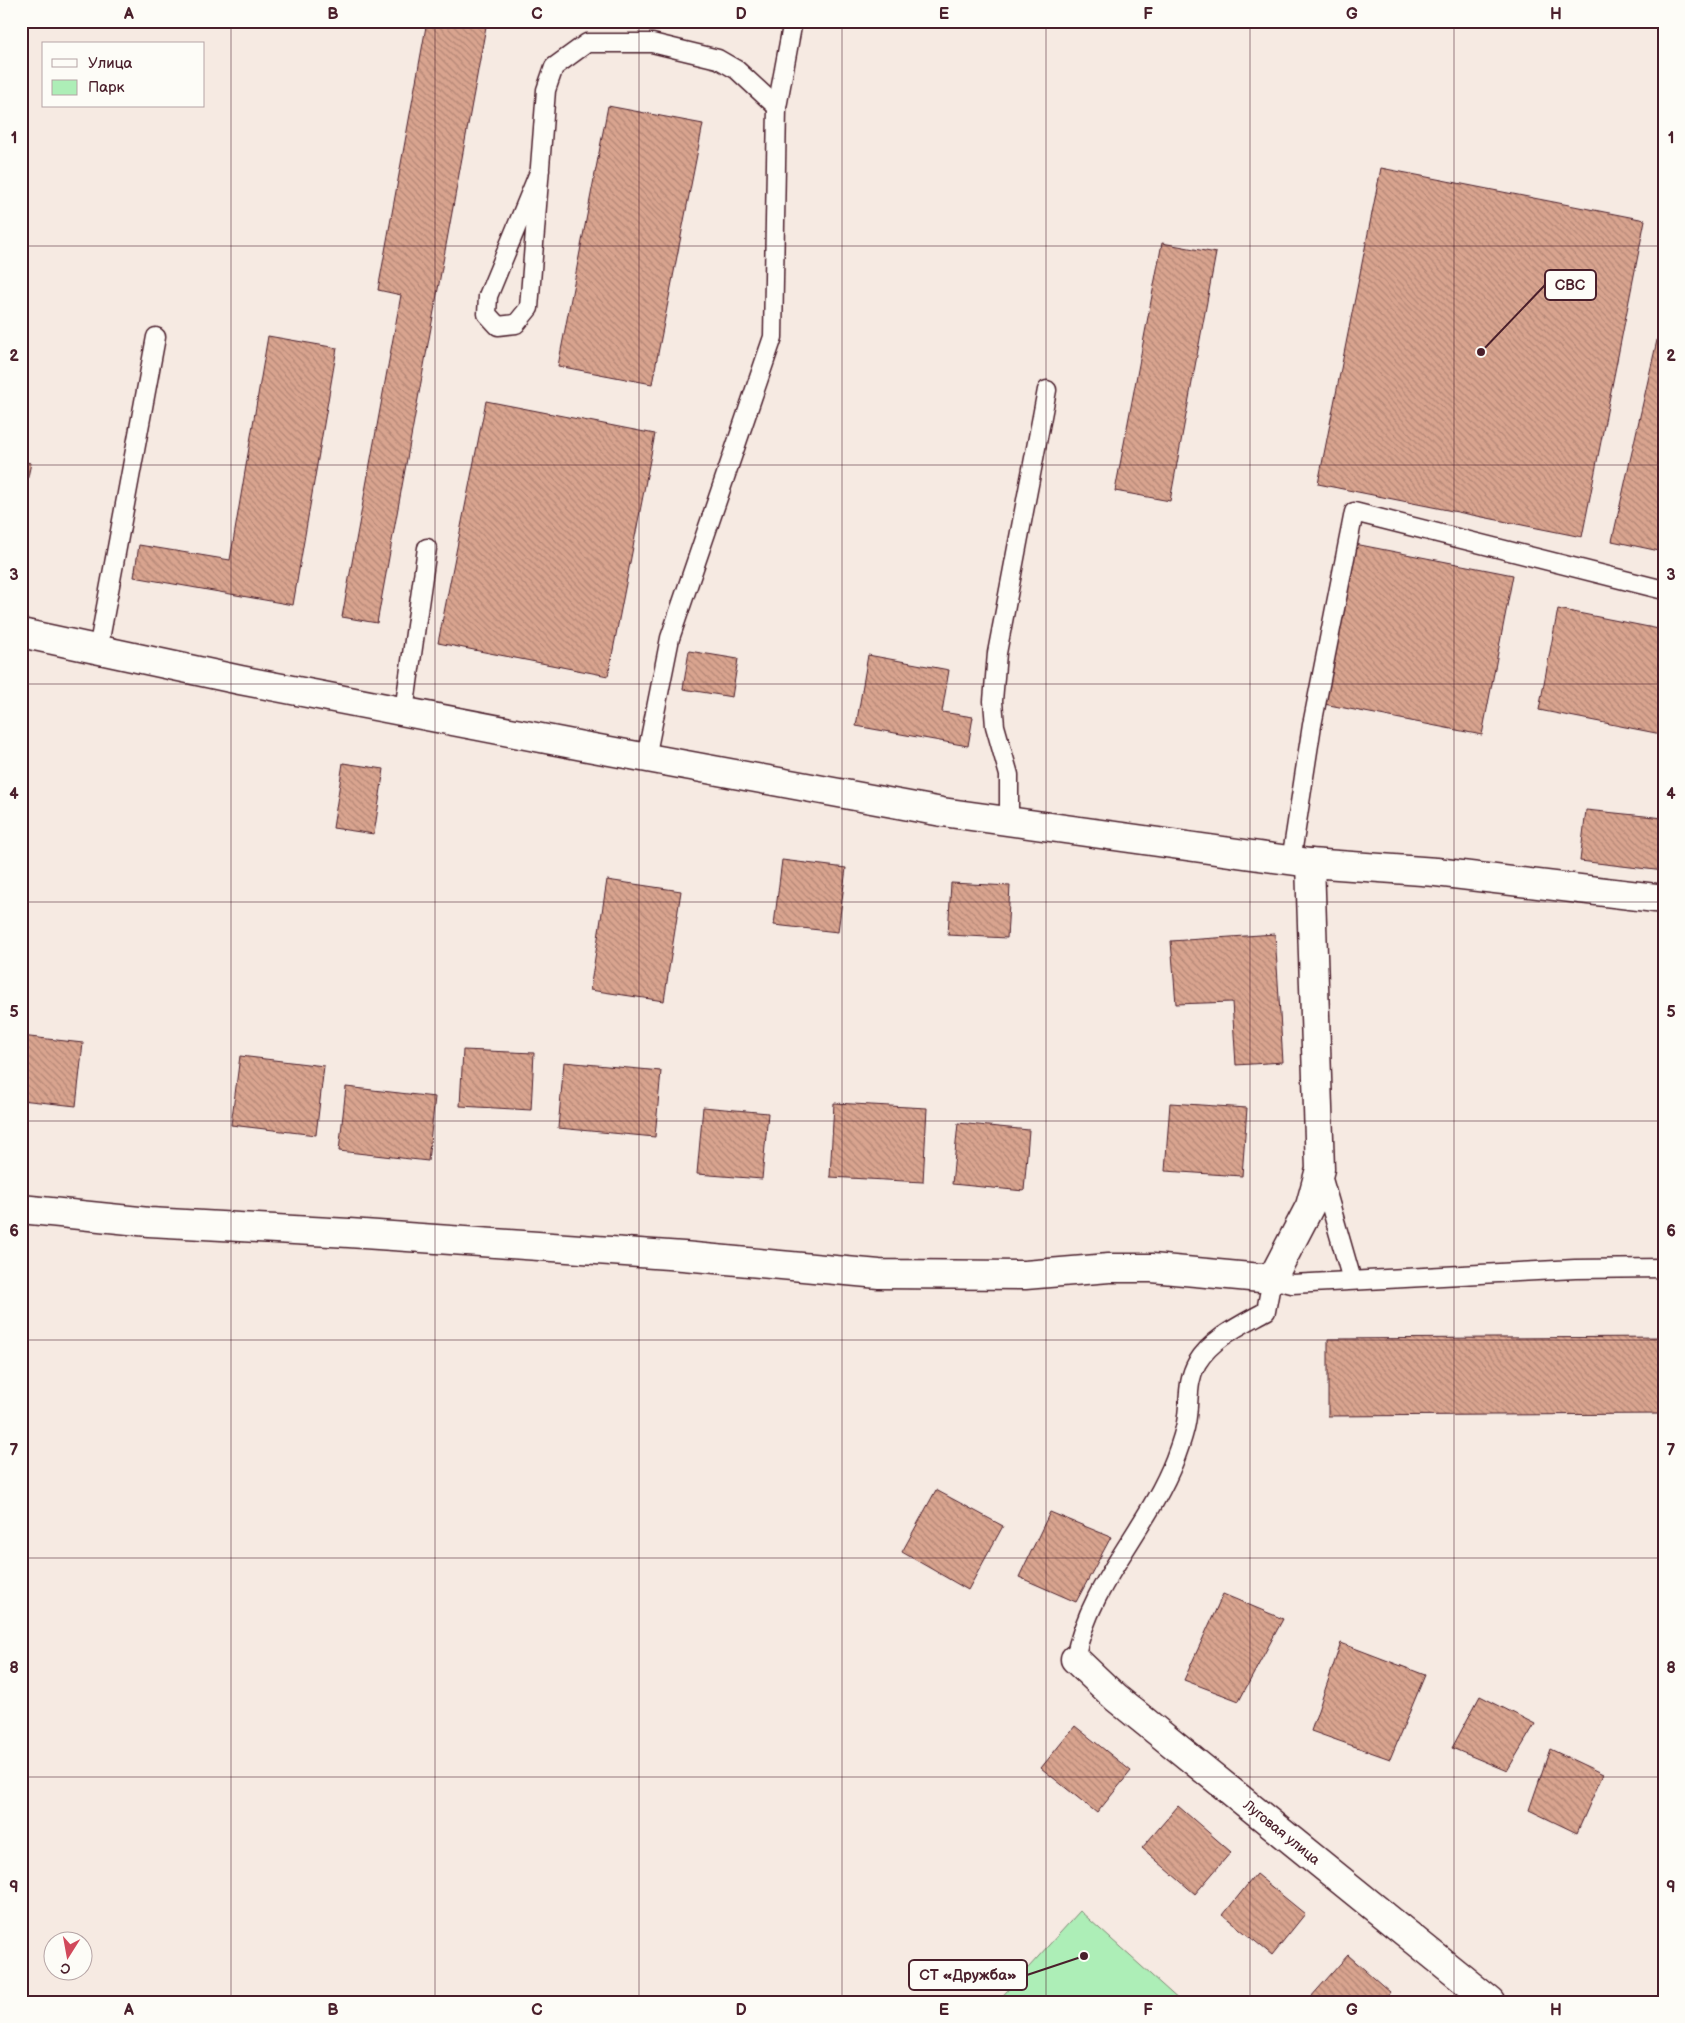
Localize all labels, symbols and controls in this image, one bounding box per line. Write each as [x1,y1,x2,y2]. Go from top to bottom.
text: A [123,5,134,24]
text: B [327,5,339,24]
text: C [531,5,543,24]
text: D [735,5,747,24]
text: E [939,5,949,24]
text: F [1143,5,1153,24]
text: G [1346,5,1358,24]
text: H [1550,5,1562,24]
legend [42,42,205,108]
text: Улица [88,54,133,73]
text: Парк [88,78,125,97]
text: 1 [11,129,17,148]
text: 1 [1668,129,1674,148]
callout: СВС [1545,270,1596,300]
text: СВС [1555,276,1586,295]
text: 2 [9,347,19,366]
text: 2 [1666,347,1676,366]
text: 3 [9,566,19,585]
text: 3 [1666,566,1676,585]
text: 4 [9,785,19,804]
text: 4 [1666,785,1676,804]
text: 5 [9,1003,19,1022]
text: 5 [1666,1003,1676,1022]
text: 6 [9,1222,19,1241]
text: 6 [1666,1222,1676,1241]
text: 7 [10,1441,19,1460]
text: 7 [1667,1441,1676,1460]
text: 8 [9,1659,19,1678]
text: 8 [1666,1659,1676,1678]
street label: Луговая улица [1239,1796,1324,1869]
text: 9 [9,1878,19,1897]
text: 9 [1666,1878,1676,1897]
north arrow [42,1930,92,1980]
text: С [59,1959,72,1978]
callout: СТ «Дружба» [909,1960,1027,1990]
text: СТ «Дружба» [919,1966,1017,1985]
text: A [123,2001,134,2020]
text: B [327,2001,339,2020]
text: C [531,2001,543,2020]
text: D [735,2001,747,2020]
text: E [939,2001,949,2020]
text: F [1143,2001,1153,2020]
text: G [1346,2001,1358,2020]
text: H [1550,2001,1562,2020]

